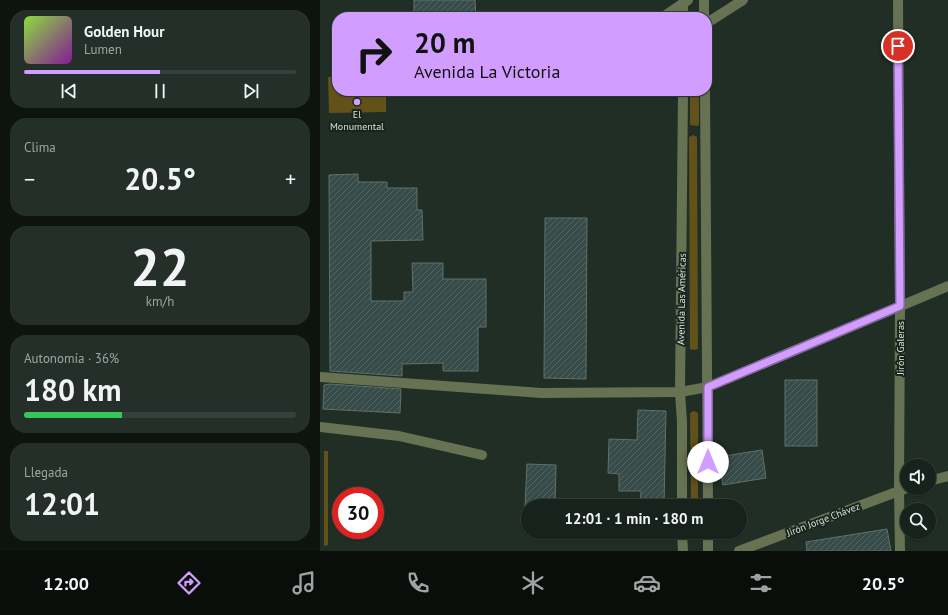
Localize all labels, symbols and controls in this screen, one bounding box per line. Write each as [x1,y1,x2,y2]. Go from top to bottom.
text: Golden Hour [84,22,164,41]
text: 20 m [414,24,475,61]
icon: right [348,28,400,80]
pin [881,29,915,63]
icon: arrive [887,35,909,57]
text: Lumen [84,41,122,58]
text: Avenida La Victoria [414,60,560,83]
icon: previous [58,80,80,102]
icon: pause [149,80,171,102]
icon: next [240,80,262,102]
marker: El Monumental [352,97,362,107]
place label: El Monumental [330,108,384,133]
text: Clima [24,139,56,156]
text: 20.5° [124,159,196,198]
text: − [24,165,35,193]
text: + [285,165,296,193]
text: 22 [131,233,189,300]
street label: Avenida Las Américas [674,253,689,345]
text: km/h [146,293,174,310]
street label: Jirón Galeras [894,321,907,376]
text: Autonomía · 36% [24,350,119,367]
text: 180 km [24,370,122,409]
position arrow [687,441,729,483]
map controls [900,459,936,539]
button: sound [900,459,936,495]
text: Llegada [24,464,68,481]
text: 12:01 [24,484,100,523]
speed limit sign: 30 [332,487,384,539]
street label: Jirón Jorge Chávez [784,499,862,540]
button: search [900,503,936,539]
text: 12:01 · 1 min · 180 m [565,509,703,528]
icon: directions [175,569,203,597]
icon: music [290,569,318,597]
icon: phone [404,569,432,597]
icon: climate [519,569,547,597]
icon: car [633,569,661,597]
icon: filters [747,569,775,597]
text: 12:00 [43,572,89,595]
text: 20.5° [862,572,905,595]

